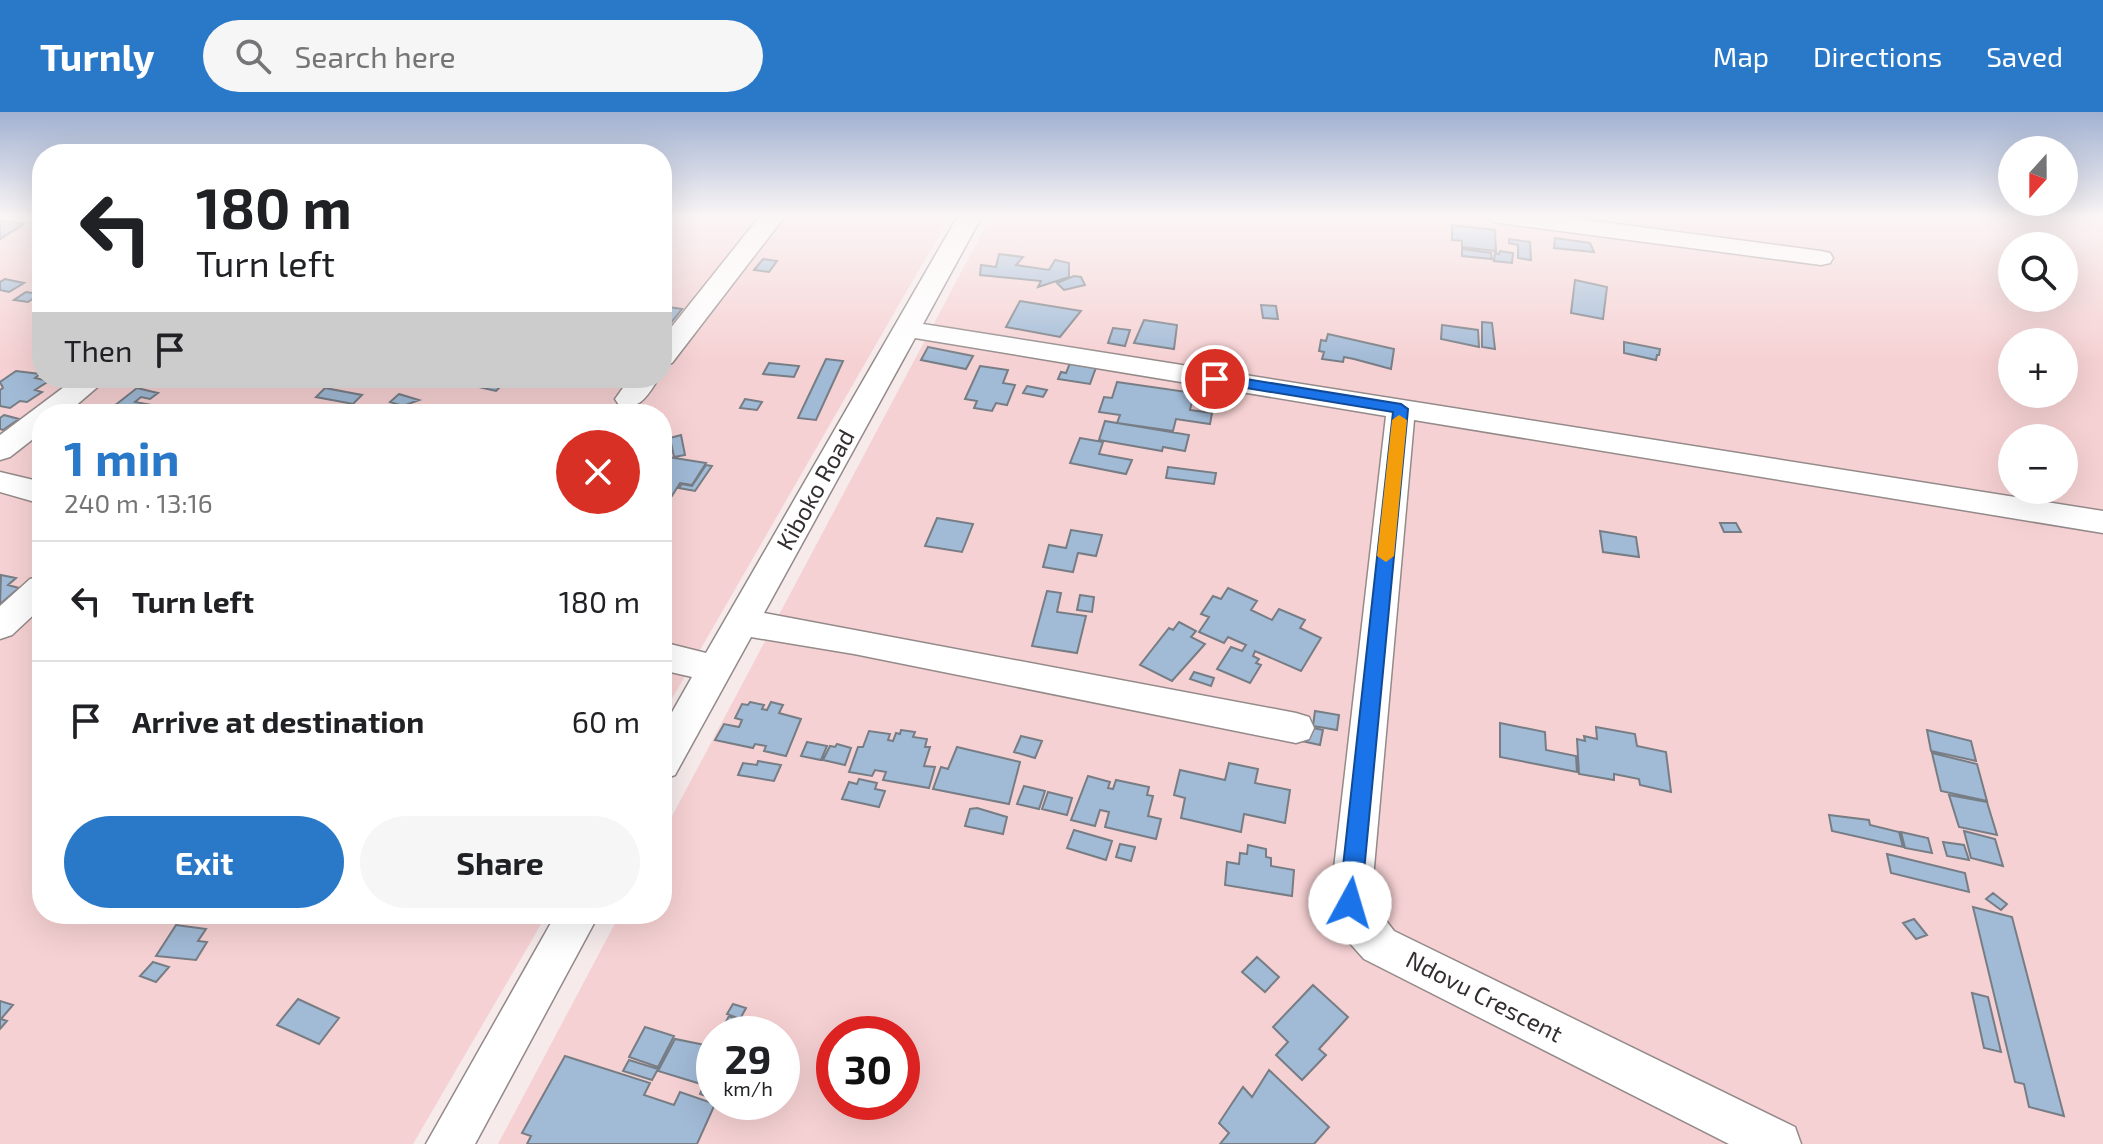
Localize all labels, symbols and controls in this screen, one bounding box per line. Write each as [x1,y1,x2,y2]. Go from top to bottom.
search box [203,20,763,92]
text: Turnly [40,33,155,79]
icon: search [231,34,275,78]
text: Search here [295,38,456,74]
text: Map [1713,39,1769,73]
text: Directions [1813,39,1942,73]
text: Saved [1986,39,2063,73]
north arrow [1998,136,2078,216]
map controls [1998,136,2078,504]
text: 180 m [196,173,352,240]
icon: left [64,176,168,280]
button: search [1998,232,2078,312]
text: Turn left [196,241,335,284]
icon: arrive [148,328,192,372]
button: + [1998,328,2078,408]
text: Then [64,332,132,368]
pin [1181,345,1249,413]
icon: arrive [1193,357,1237,401]
street label: Kiboko Road [770,424,860,555]
button: − [1998,424,2078,504]
text: 1 min [64,428,180,486]
button: close [556,430,640,514]
text: 240 m · 13:16 [64,487,213,518]
icon: left [64,579,108,623]
text: Turn left [132,583,254,619]
text: 180 m [559,583,640,619]
icon: arrive [64,699,108,743]
text: Arrive at destination [132,703,424,739]
text: 60 m [572,703,640,739]
button: Exit [64,816,344,908]
button: Share [360,816,640,908]
position arrow [1308,861,1392,945]
street label: Ndovu Crescent [1402,944,1568,1048]
speed limit sign: 30 [816,1016,920,1120]
text: 29 [725,1034,771,1082]
text: km/h [723,1076,773,1100]

